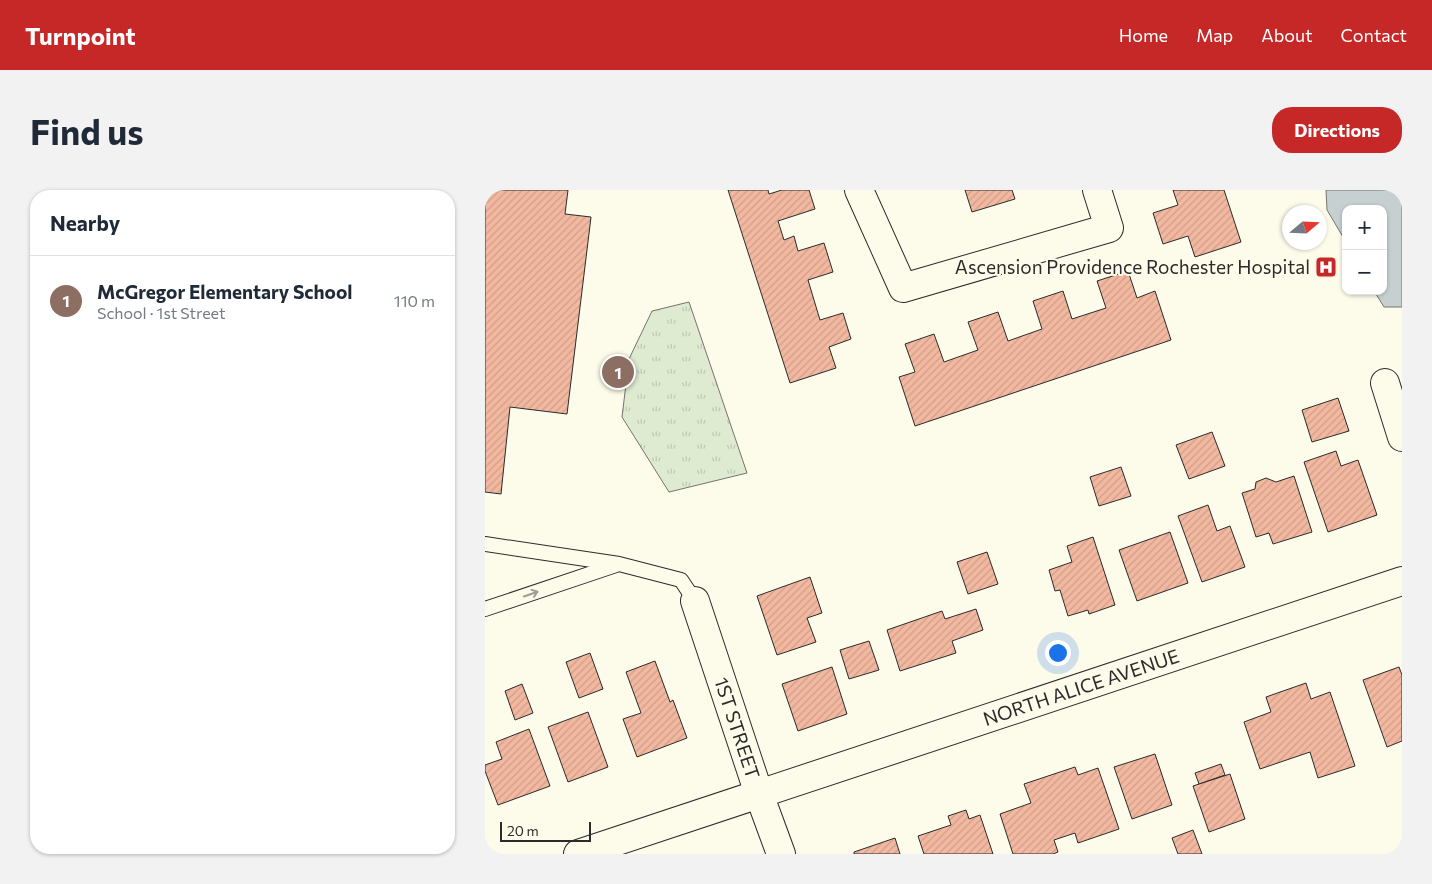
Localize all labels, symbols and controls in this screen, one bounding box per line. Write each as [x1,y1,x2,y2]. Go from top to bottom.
text: Turnpoint [25,21,136,50]
text: Home [1119,24,1168,46]
text: Map [1196,24,1233,46]
text: About [1261,24,1313,46]
text: Contact [1341,24,1407,46]
button: Directions [1272,107,1402,153]
text: Find us [30,109,144,152]
north arrow [1282,205,1327,250]
map controls [1342,205,1387,295]
button: + [1342,205,1387,250]
text: Nearby [50,210,120,235]
button: − [1342,250,1387,295]
place label: Ascension Providence Rochester Hospital [955,255,1310,278]
hospital icon: Ascension Providence Rochester Hospital [1314,255,1338,279]
text: McGregor Elementary School [97,280,352,303]
text: 1 [62,291,70,310]
text: 110 m [394,291,435,310]
text: School · 1st Street [97,303,225,322]
pin: 1 [602,353,634,391]
one-way arrow [523,589,538,598]
your location [1045,640,1071,666]
street label: NORTH ALICE AVENUE [980,644,1182,730]
street label: 1ST STREET [710,674,765,782]
scale bar [500,819,591,842]
text: 20 m [507,822,539,839]

